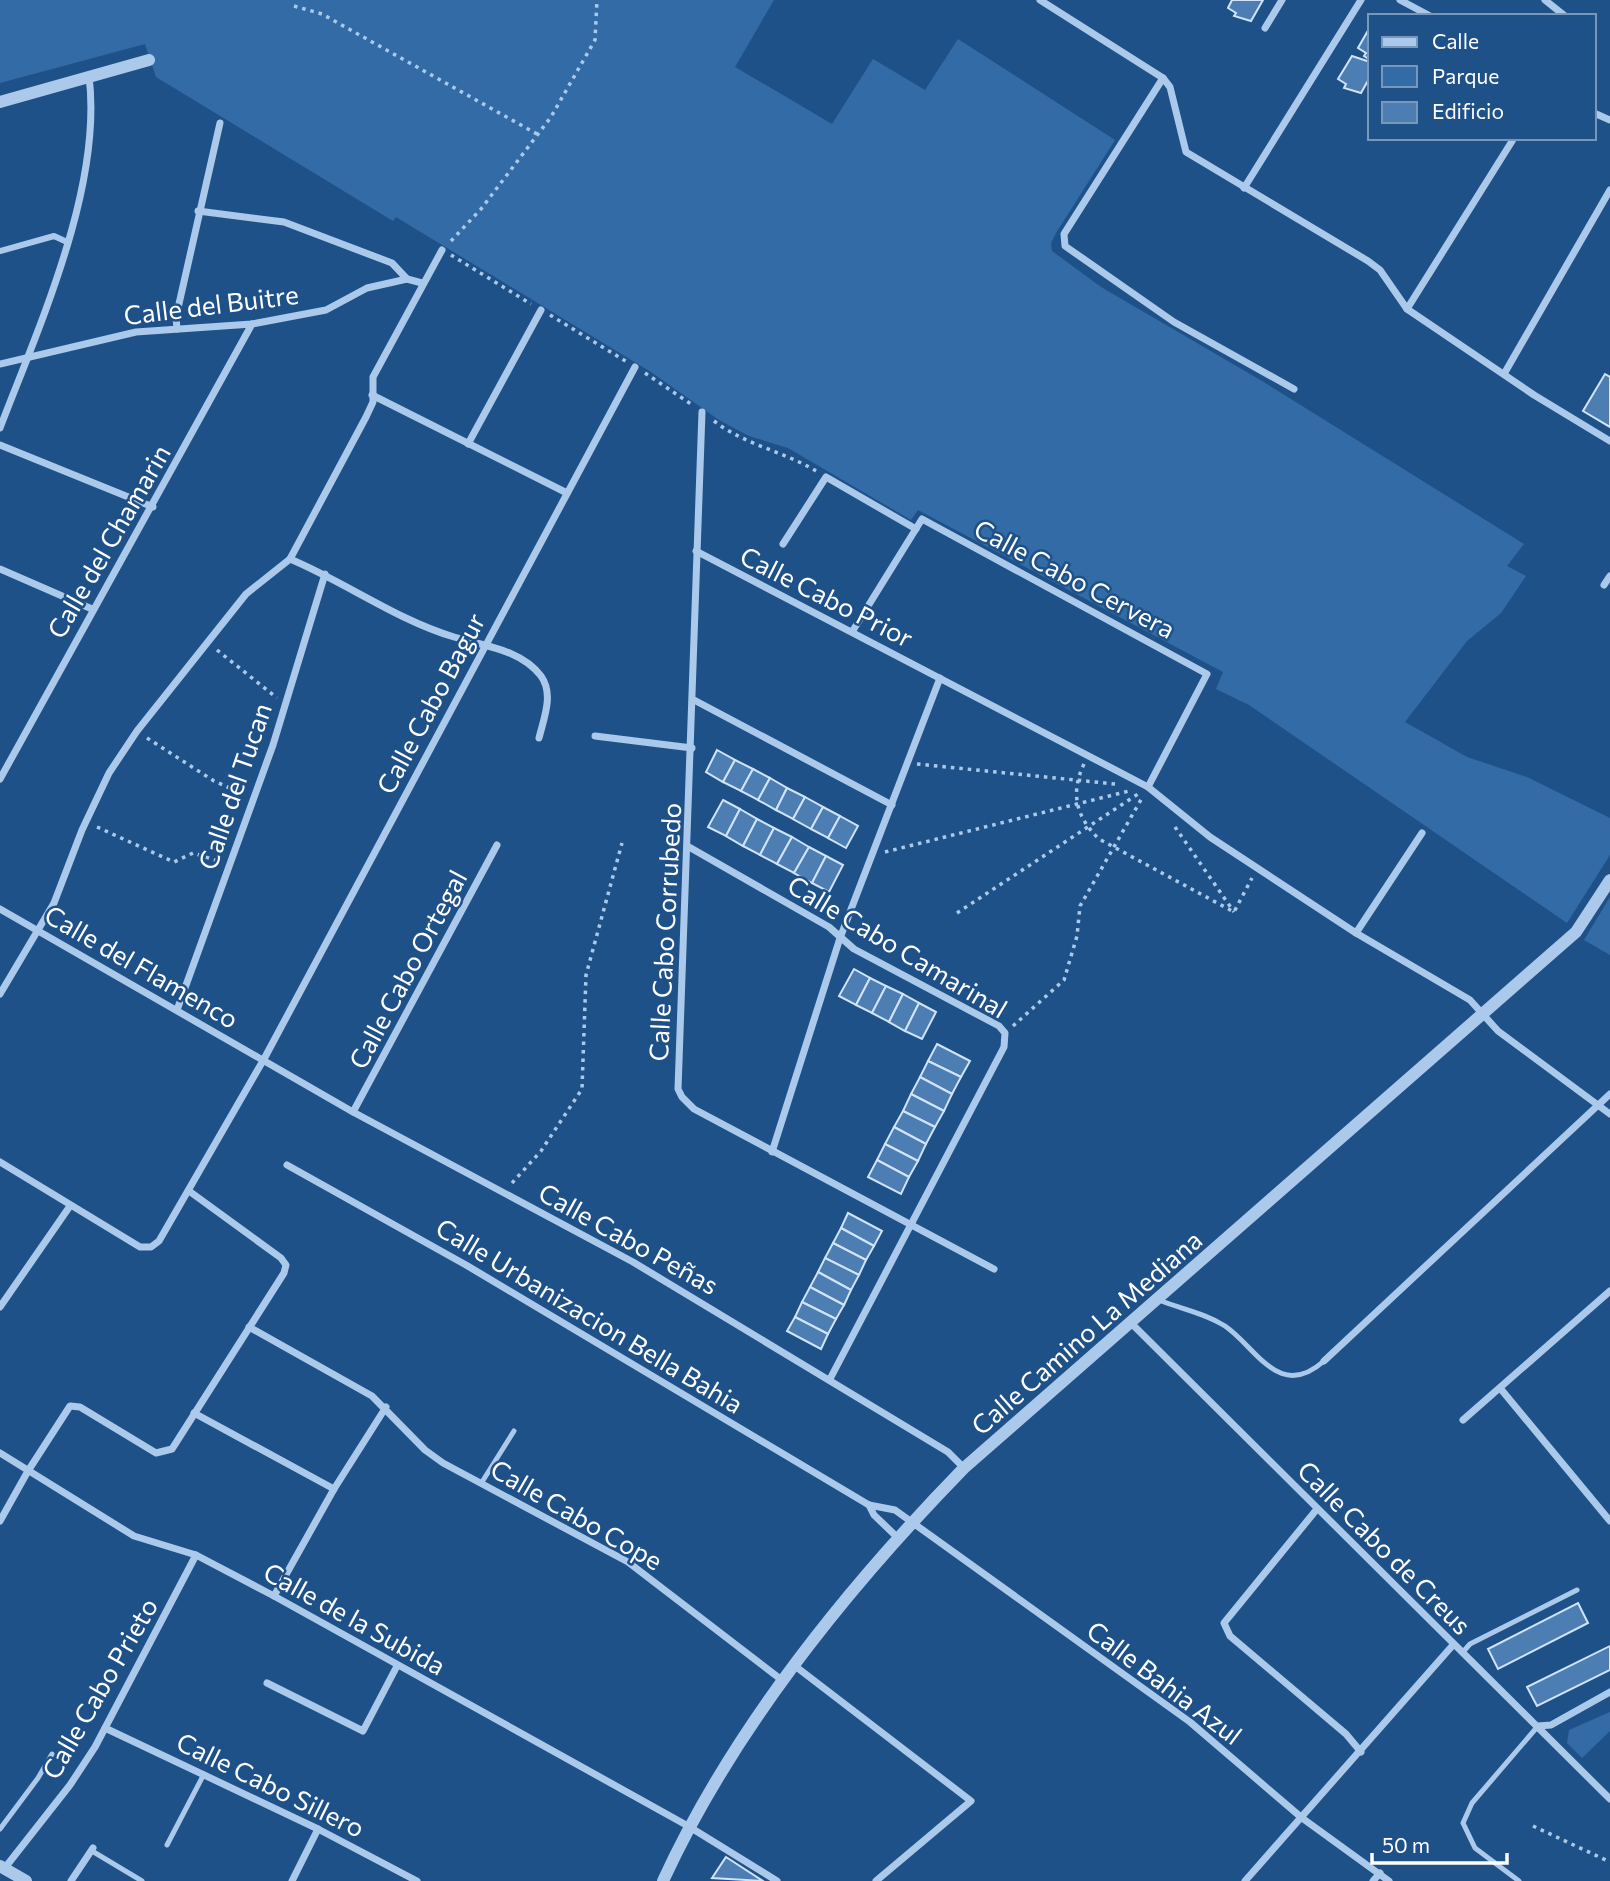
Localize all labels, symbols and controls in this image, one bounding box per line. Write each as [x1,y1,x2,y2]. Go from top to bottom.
legend [1368,14,1596,140]
text: Calle [1432,28,1479,53]
text: Parque [1432,63,1499,88]
text: Edificio [1432,98,1504,123]
street label: Calle del Buitre [122,278,300,330]
street label: Calle del Chamarin [40,439,176,643]
street label: Calle Cabo Cervera [969,512,1181,644]
street label: Calle Cabo Prior [735,539,919,653]
street label: Calle Cabo Bagur [369,607,491,799]
street label: Calle del Tucan [191,699,277,873]
street label: Calle Cabo Corrubedo [642,802,686,1062]
street label: Calle Cabo Ortegal [342,864,472,1074]
street label: Calle Cabo Camarinal [783,868,1013,1024]
street label: Calle del Flamenco [40,898,244,1034]
street label: Calle Cabo Peñas [534,1176,724,1300]
street label: Calle Urbanizacion Bella Bahia [431,1211,749,1419]
street label: Calle Camino La Mediana [964,1223,1208,1441]
street label: Calle Cabo Cope [486,1452,668,1576]
street label: Calle Cabo de Creus [1292,1454,1478,1640]
street label: Calle de la Subida [259,1555,451,1681]
street label: Calle Cabo Prieto [35,1592,163,1784]
street label: Calle Bahia Azul [1081,1614,1249,1750]
street label: Calle Cabo Sillero [172,1725,370,1843]
scale bar [1372,1822,1507,1866]
text: 50 m [1382,1832,1430,1857]

